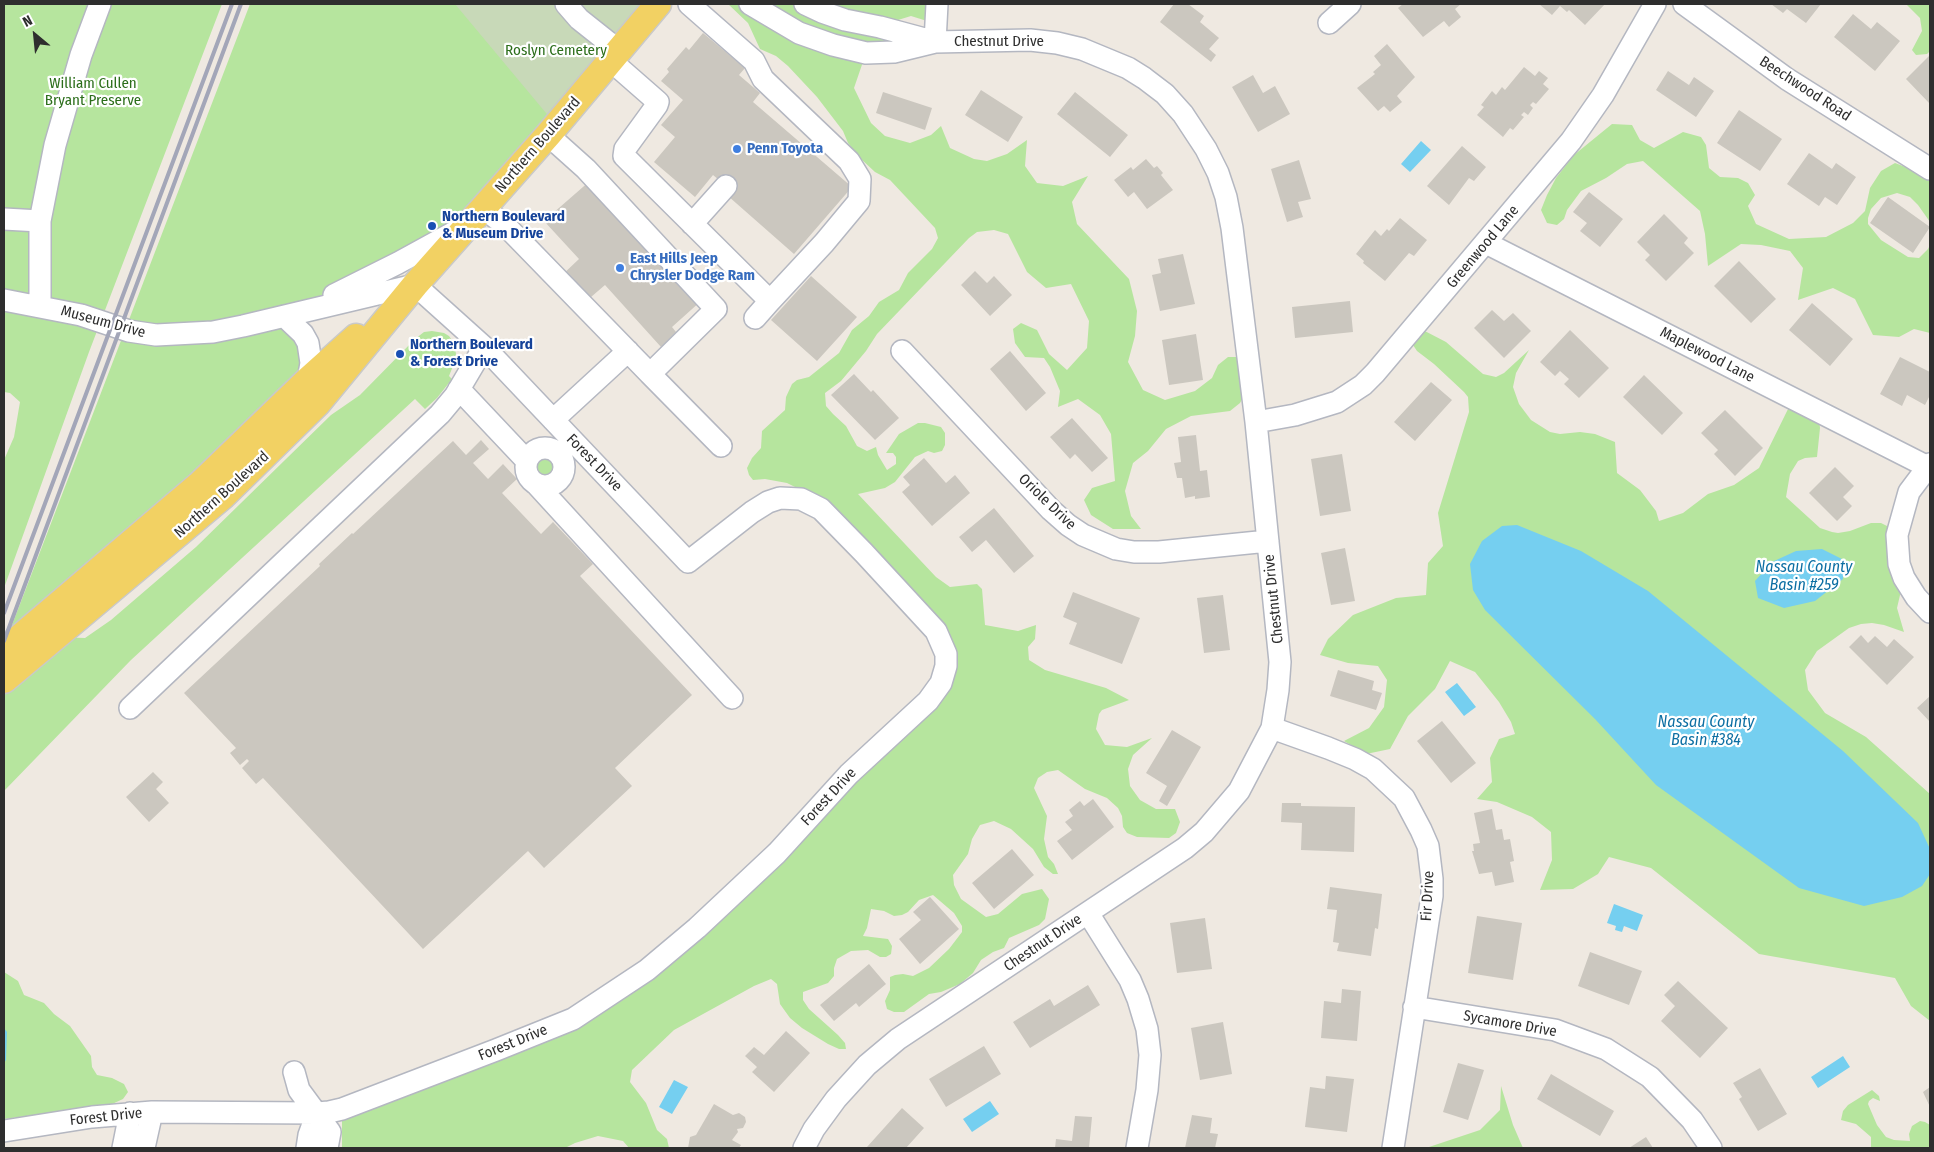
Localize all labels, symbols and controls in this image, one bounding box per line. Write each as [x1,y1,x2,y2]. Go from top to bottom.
north arrow [10,10,60,60]
text: N [20,12,35,31]
street label: Chestnut Drive [954,33,1044,51]
park label: Roslyn Cemetery [505,42,607,60]
street label: Beechwood Road [1756,53,1854,125]
park label: William Cullen Bryant Preserve [45,75,141,110]
street label: Northern Boulevard [492,93,584,197]
place label: Penn Toyota [747,140,823,158]
marker: Penn Toyota [731,143,743,155]
street label: Greenwood Lane [1443,202,1523,292]
place label: Northern Boulevard & Museum Drive [442,208,565,243]
marker: Northern Boulevard & Museum Drive [426,220,438,232]
place label: East Hills Jeep Chrysler Dodge Ram [630,250,755,285]
marker: East Hills Jeep Chrysler Dodge Ram [614,262,626,274]
street label: Museum Drive [59,302,147,342]
street label: Maplewood Lane [1657,323,1757,387]
place label: Northern Boulevard & Forest Drive [410,336,533,371]
marker: Northern Boulevard & Forest Drive [394,348,406,360]
street label: Forest Drive [562,431,626,495]
street label: Northern Boulevard [171,448,273,542]
street label: Oriole Drive [1015,470,1079,534]
street label: Chestnut Drive [1260,553,1288,645]
water label: Nassau County Basin #259 [1756,558,1852,596]
water label: Nassau County Basin #384 [1658,713,1754,751]
street label: Forest Drive [798,764,860,830]
street label: Fir Drive [1418,870,1438,922]
street label: Chestnut Drive [1001,910,1085,976]
street label: Sycamore Drive [1462,1007,1558,1041]
street label: Forest Drive [476,1021,550,1065]
street label: Forest Drive [69,1104,143,1130]

